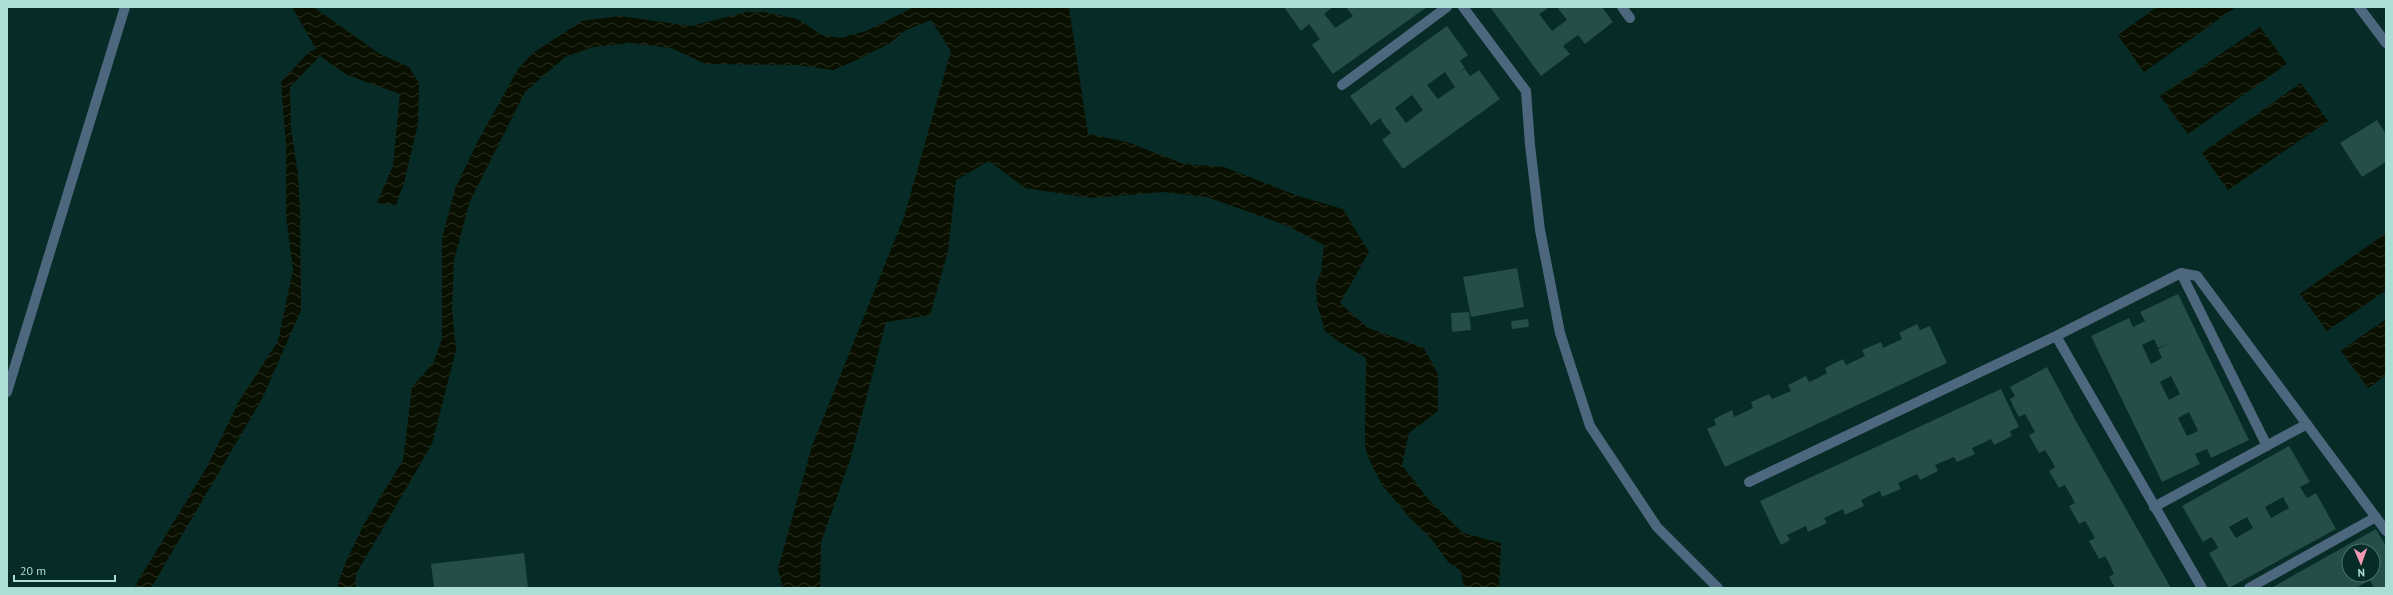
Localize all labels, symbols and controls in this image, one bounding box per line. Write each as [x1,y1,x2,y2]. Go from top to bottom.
north arrow [2341,543,2381,583]
scale bar [14,557,115,583]
text: 20 m [20,563,46,578]
text: N [2357,566,2365,580]

